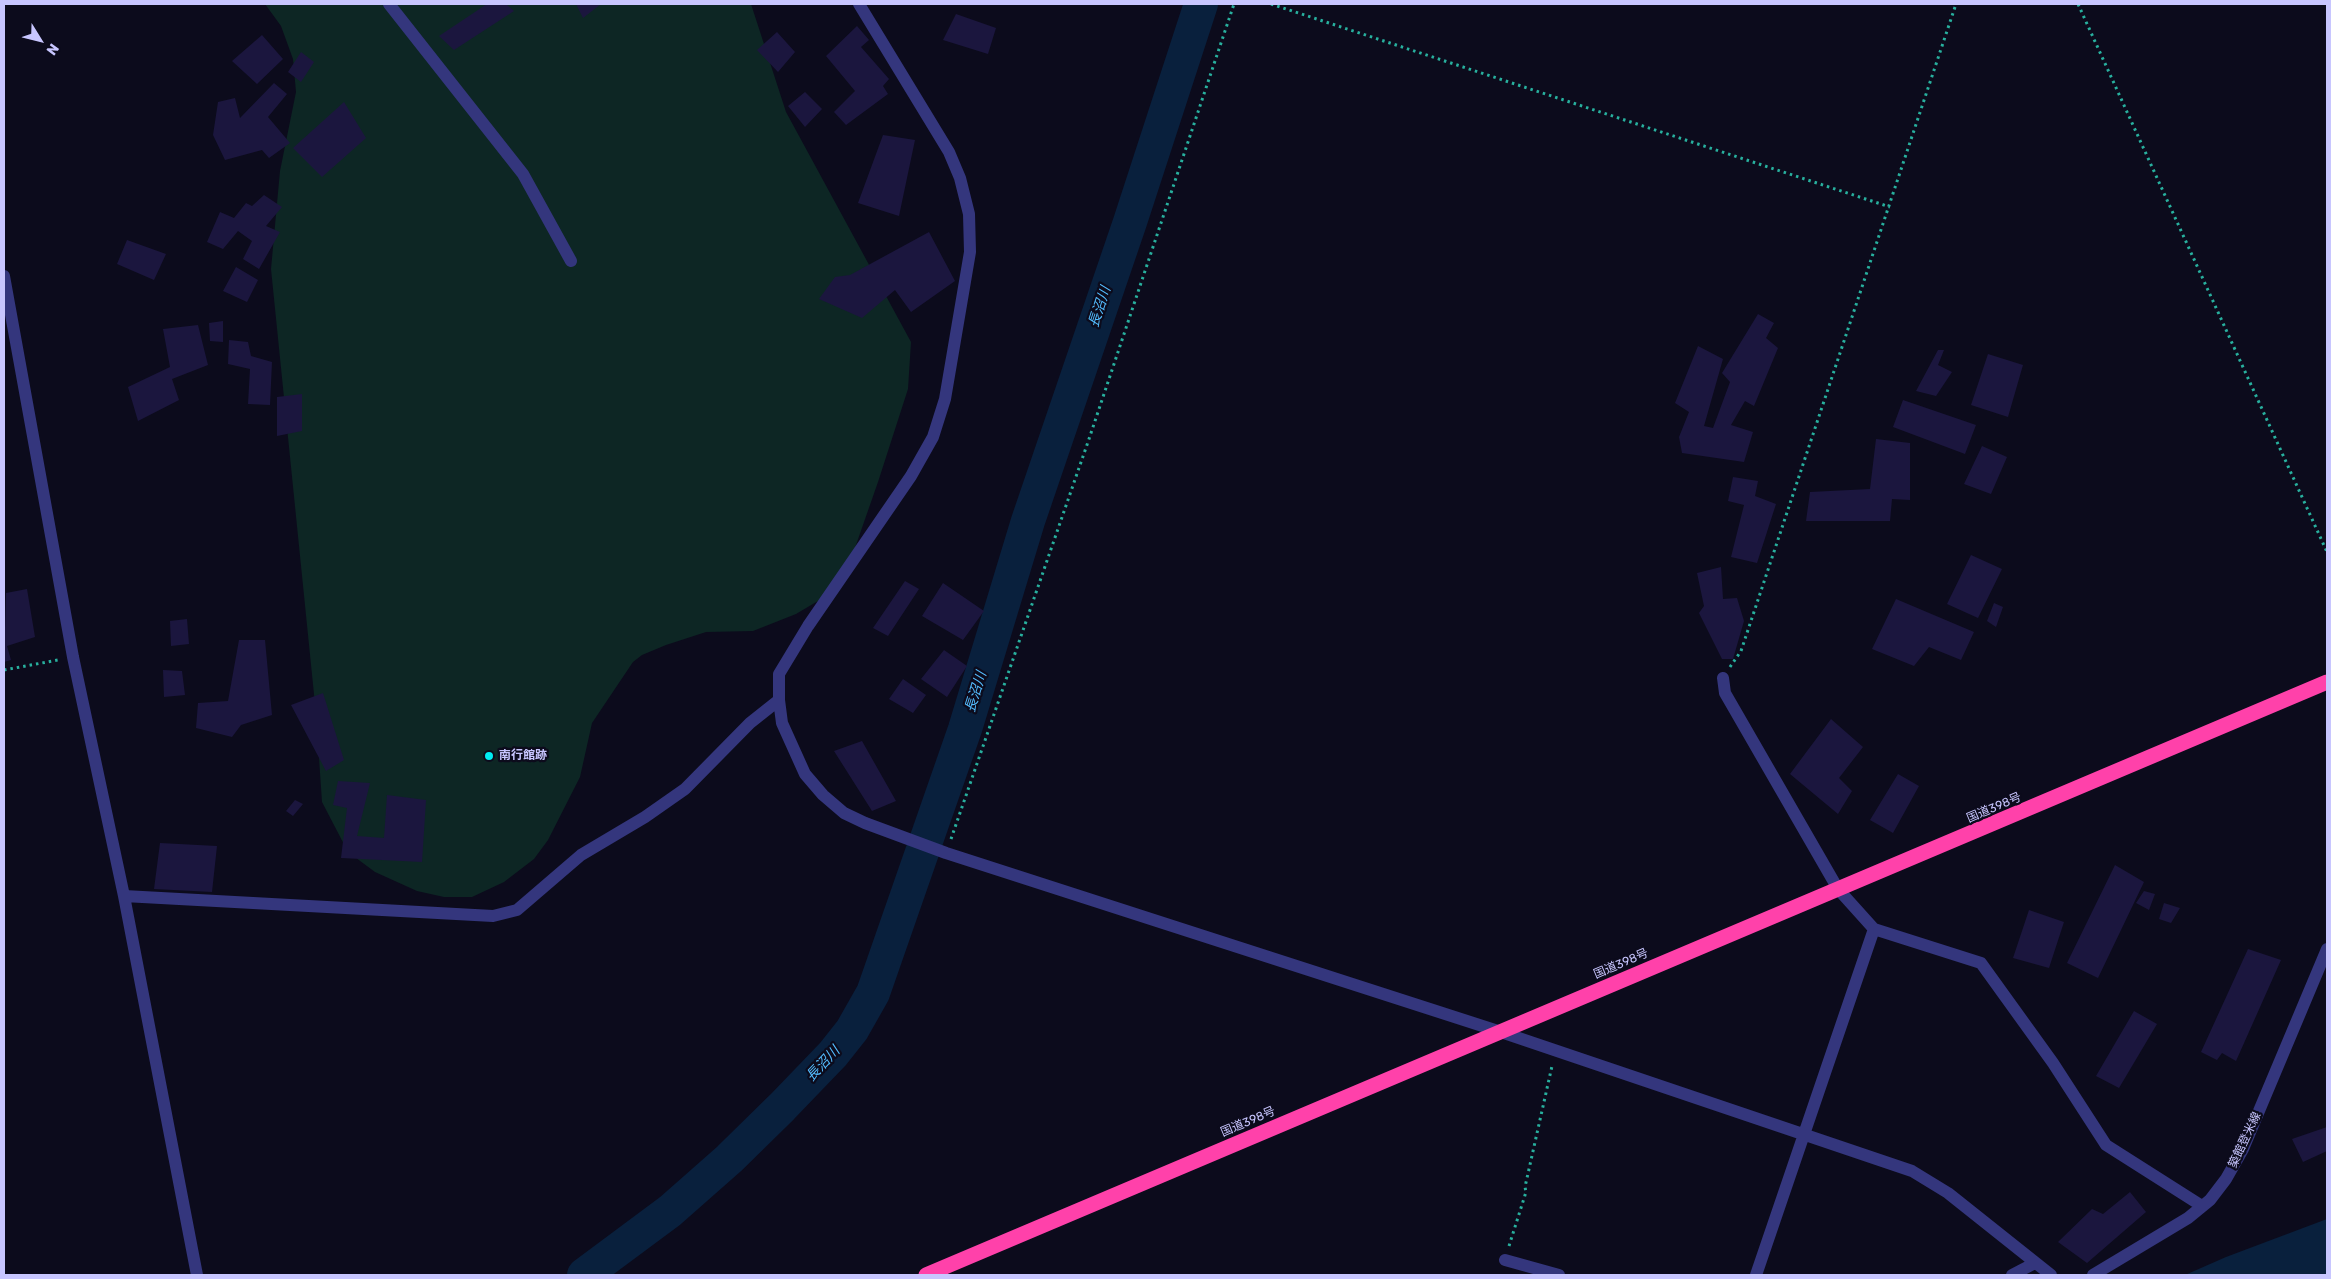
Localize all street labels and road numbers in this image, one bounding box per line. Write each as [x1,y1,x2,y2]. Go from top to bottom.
street label: 国道398号 [1965,790,2023,826]
street label: 国道398号 [1592,946,1650,982]
street label: 国道398号 [1219,1104,1277,1140]
street label: 築館登米線 [2226,1110,2264,1170]

